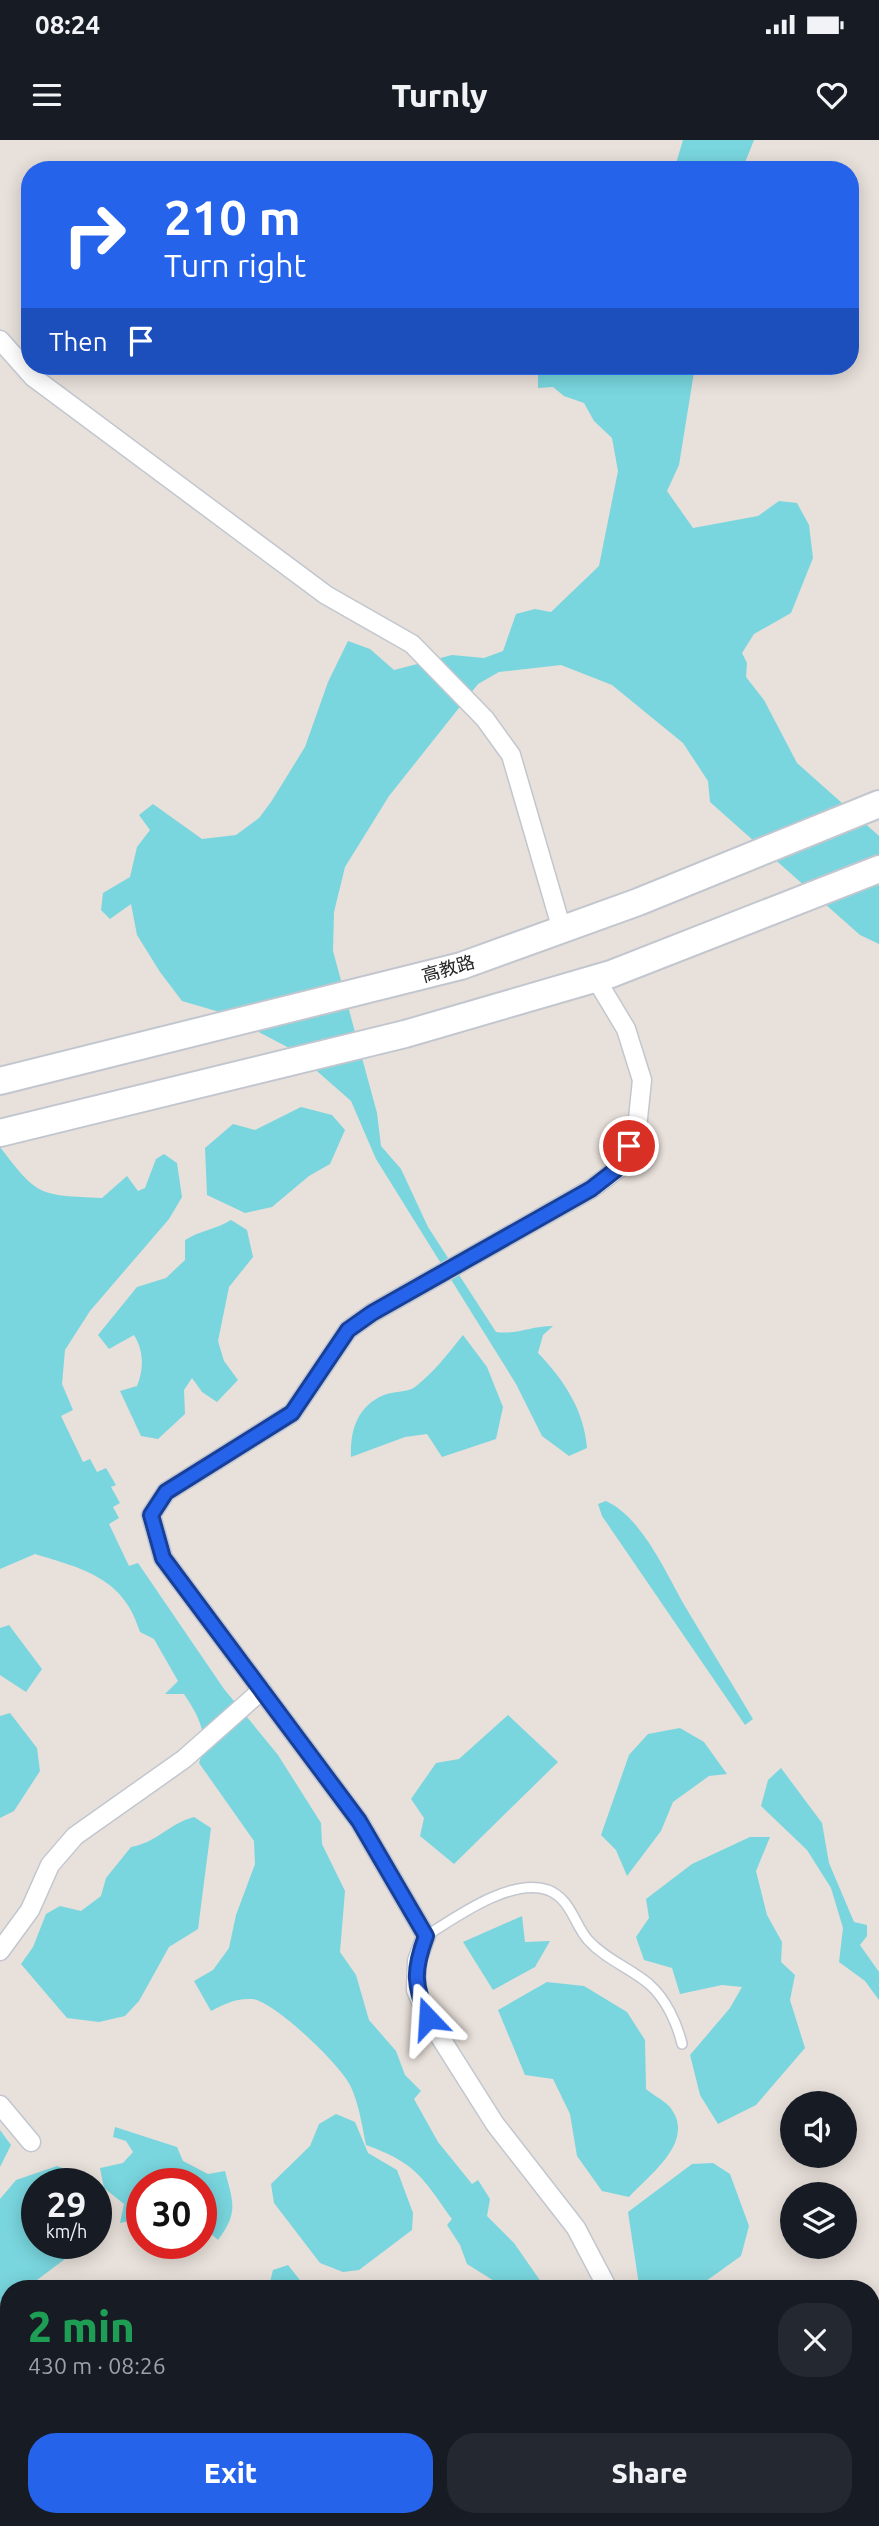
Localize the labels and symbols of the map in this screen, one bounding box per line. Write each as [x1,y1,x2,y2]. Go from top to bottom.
street label: 高教路 [419,951,477,985]
pin [599,1116,659,1176]
position arrow [391,1981,465,2055]
speed limit sign: 30 [126,2168,217,2259]

